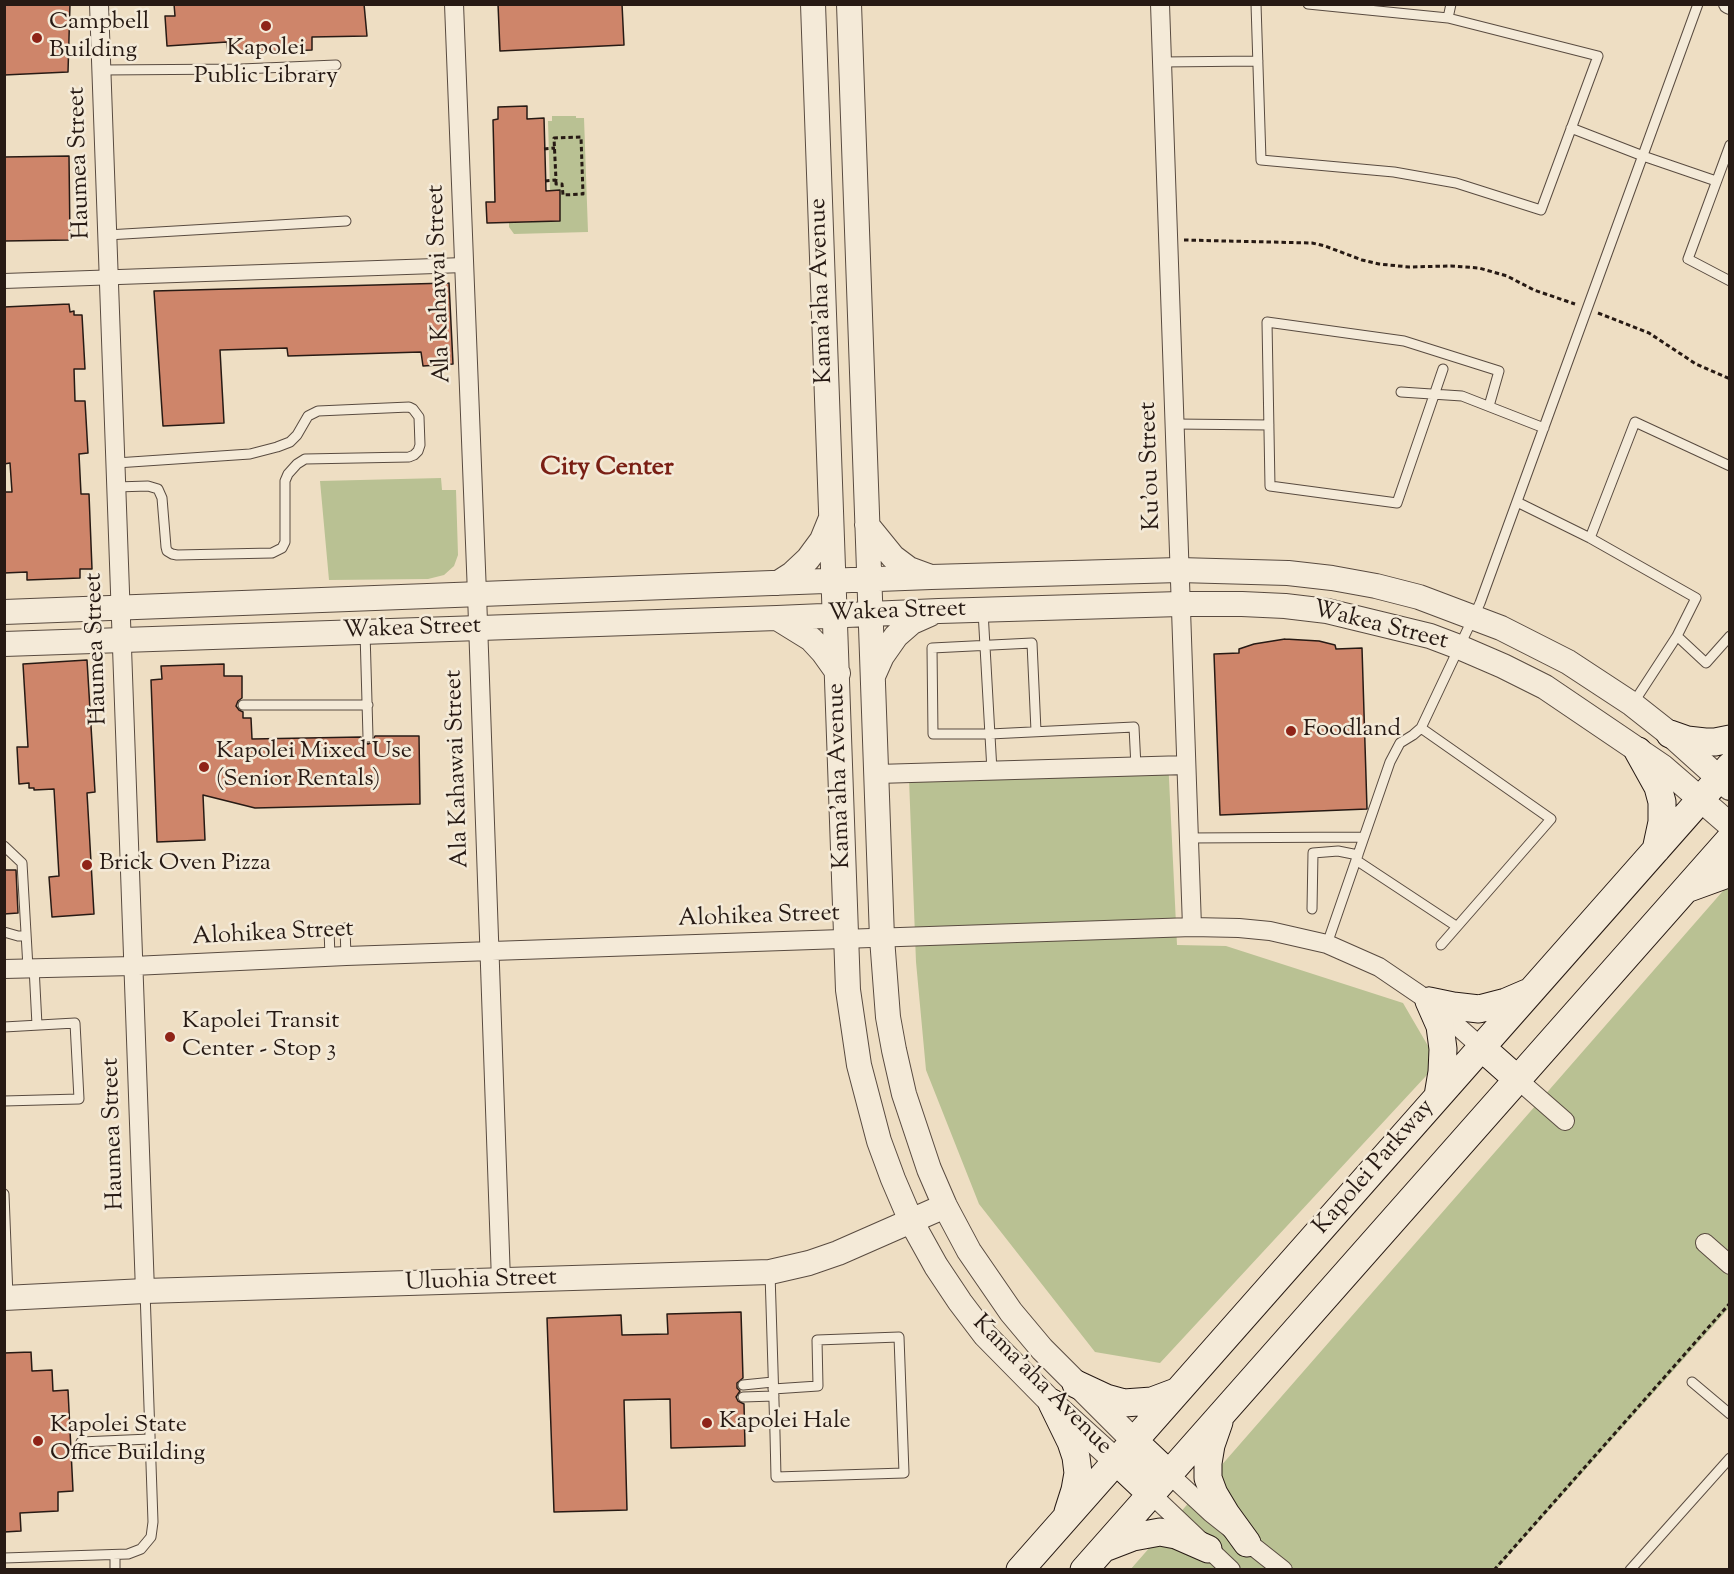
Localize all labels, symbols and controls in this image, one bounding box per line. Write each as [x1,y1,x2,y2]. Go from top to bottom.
place label: Campbell Building [49,10,149,66]
marker: Kapolei Public Library [259,19,273,33]
marker: Campbell Building [30,31,44,45]
place label: Kapolei Public Library [194,36,338,92]
street label: Haumea Street [64,86,98,240]
street label: Ala Kahawai Street [423,184,459,384]
street label: Kama'aha Avenue [805,197,841,385]
street label: Ku'ou Street [1135,401,1169,531]
district label: City Center [540,454,674,486]
street label: Haumea Street [81,572,115,726]
street label: Wakea Street [827,596,967,630]
street label: Wakea Street [1309,596,1451,658]
street label: Wakea Street [342,613,482,647]
street label: Ala Kahawai Street [441,669,477,869]
street label: Kama'aha Avenue [823,682,859,870]
place label: Foodland [1303,717,1401,745]
marker: Foodland [1284,724,1298,738]
place label: Kapolei Mixed Use (Senior Rentals) [216,739,412,795]
marker: Kapolei Mixed Use (Senior Rentals) [197,760,211,774]
place label: Brick Oven Pizza [99,851,271,879]
marker: Brick Oven Pizza [80,858,94,872]
street label: Alohikea Street [678,901,840,935]
street label: Alohikea Street [191,916,355,954]
place label: Kapolei Transit Center - Stop 3 [182,1009,339,1065]
marker: Kapolei Transit Center - Stop 3 [163,1030,177,1044]
street label: Haumea Street [98,1057,132,1211]
street label: Kapolei Parkway [1308,1094,1442,1242]
street label: Uluohia Street [405,1265,557,1299]
street label: Kama'aha Avenue [965,1310,1117,1462]
place label: Kapolei Hale [719,1409,851,1437]
place label: Kapolei State Office Building [50,1413,205,1469]
marker: Kapolei Hale [700,1416,714,1430]
marker: Kapolei State Office Building [31,1434,45,1448]

